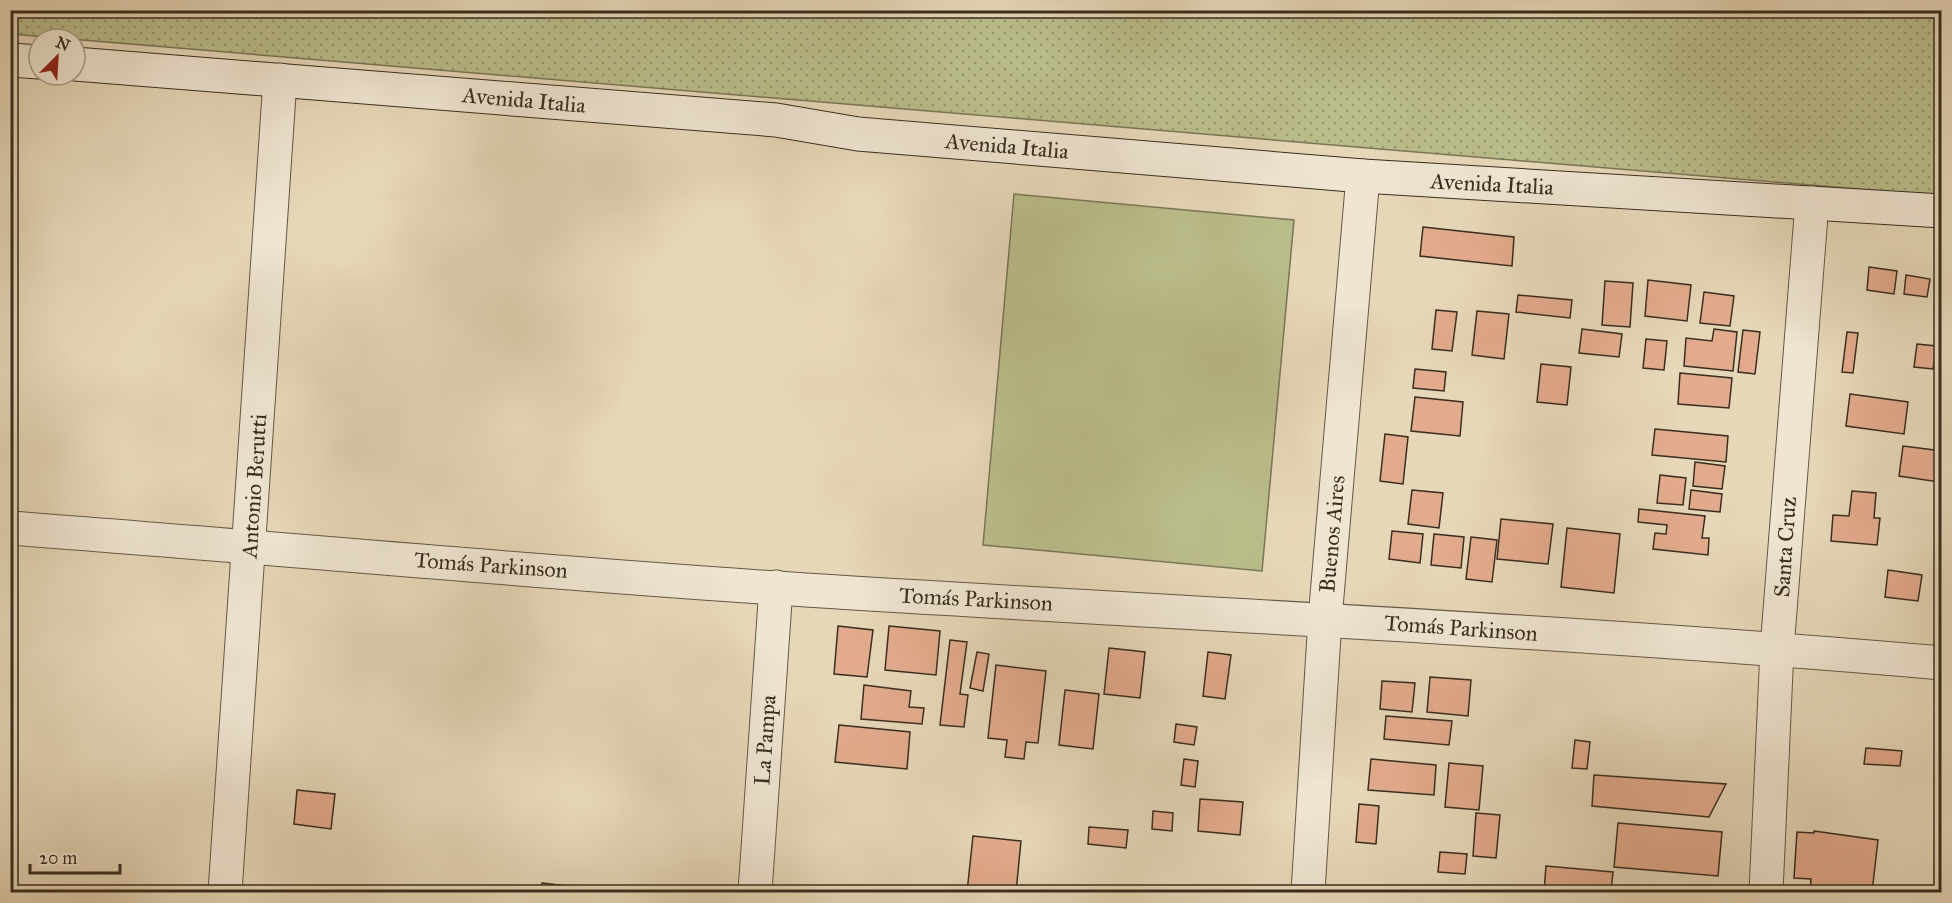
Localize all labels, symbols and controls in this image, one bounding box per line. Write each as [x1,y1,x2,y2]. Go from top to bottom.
north arrow [27,27,87,87]
text: N [53,32,73,55]
street label: Avenida Italia [460,81,587,119]
street label: Avenida Italia [943,127,1070,165]
street label: Avenida Italia [1429,167,1555,201]
street label: Antonio Berutti [235,413,273,560]
street label: Buenos Aires [1313,474,1351,594]
street label: Santa Cruz [1768,496,1802,598]
street label: Tomás Parkinson [413,546,569,584]
street label: Tomás Parkinson [898,581,1054,617]
street label: Tomás Parkinson [1383,609,1539,647]
street label: La Pampa [748,693,782,786]
scale bar [30,837,120,875]
text: 20 m [39,847,77,869]

